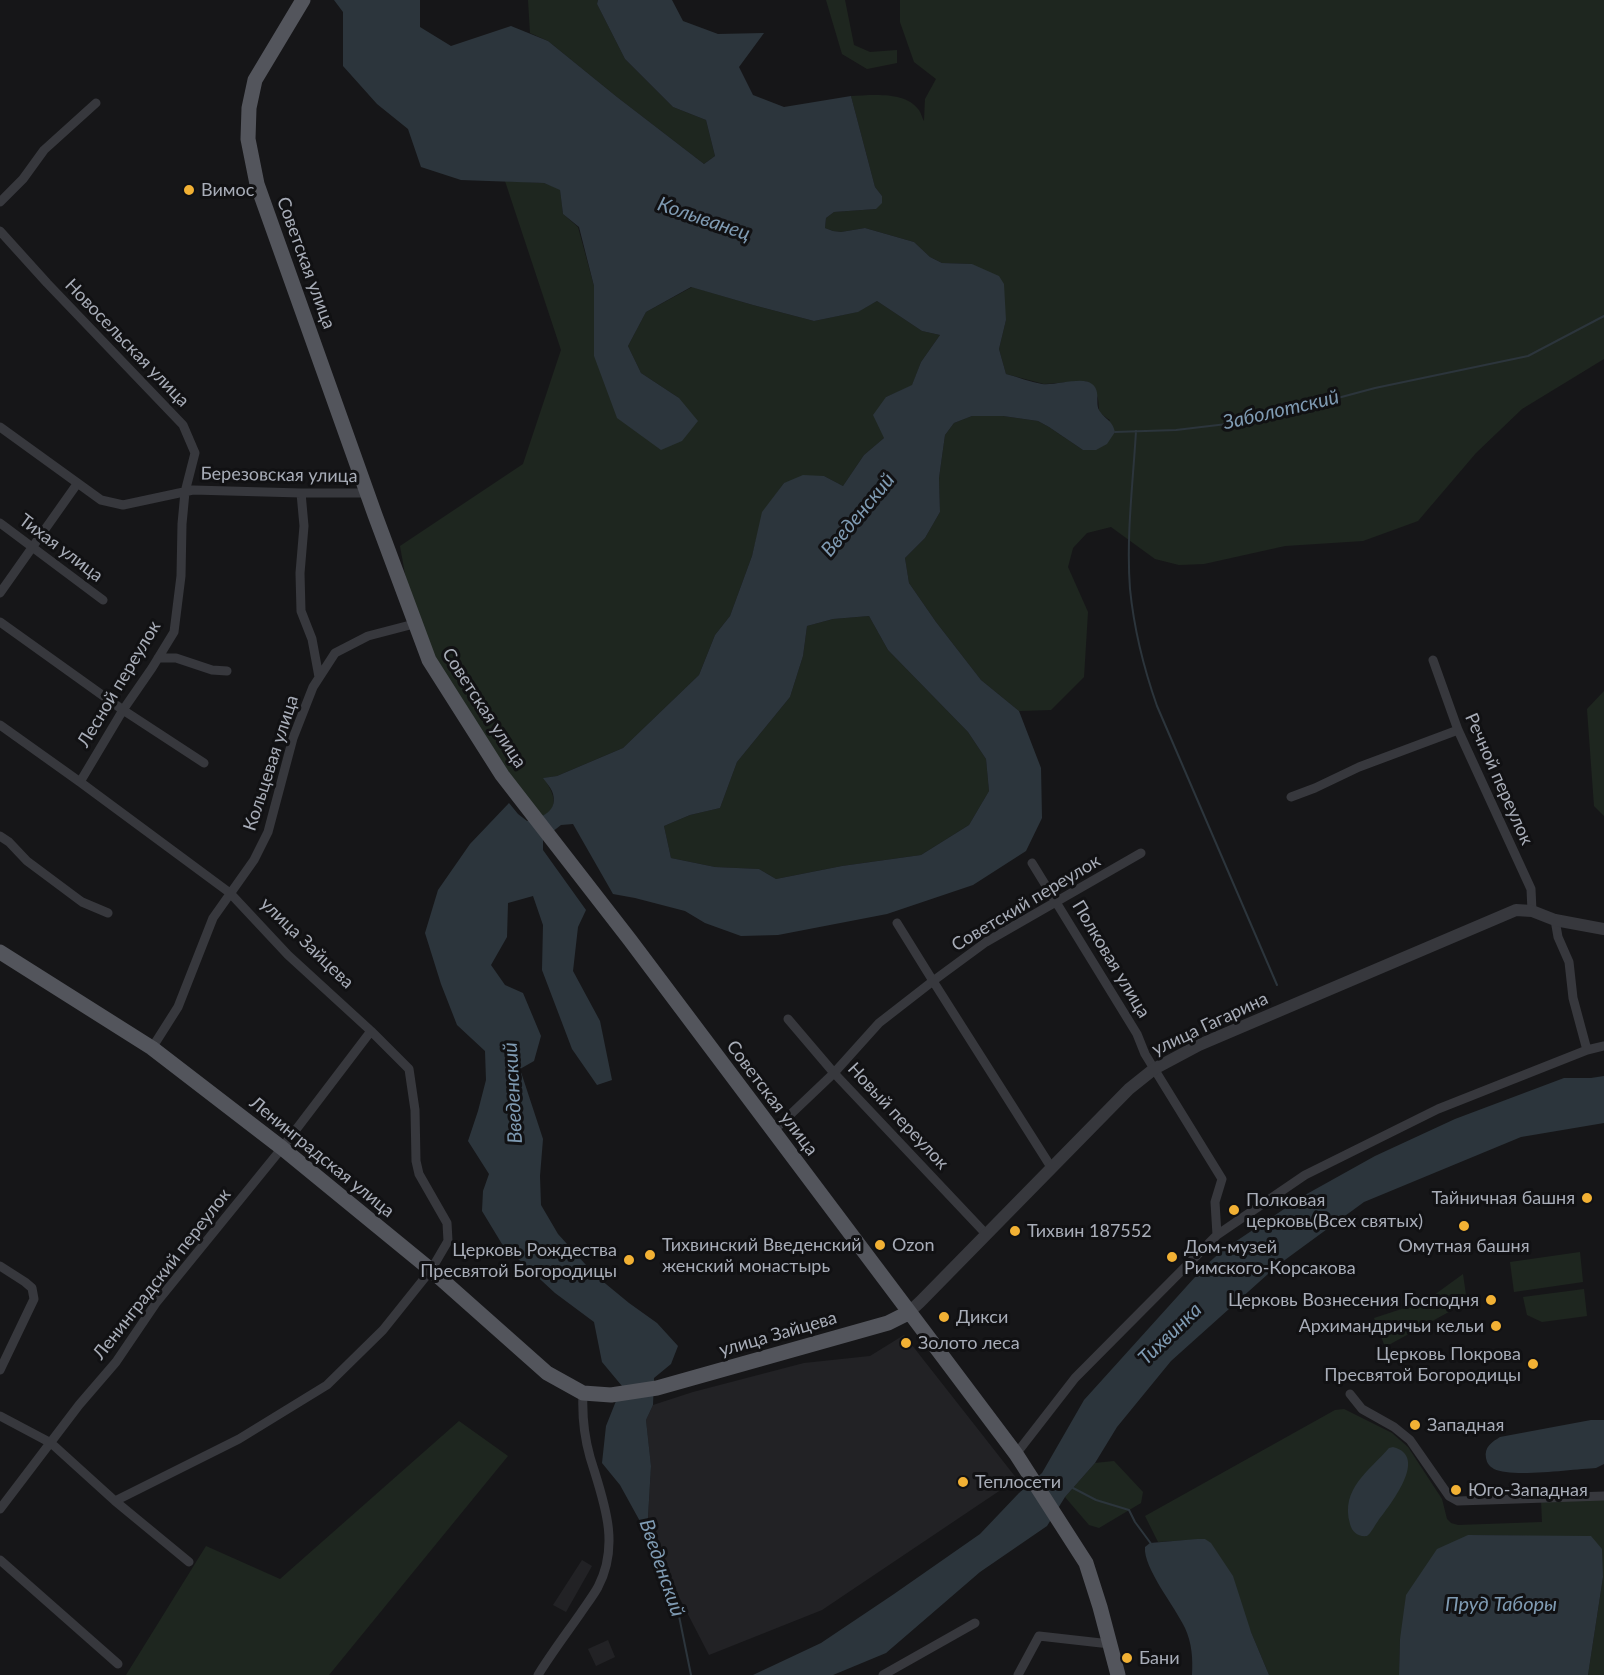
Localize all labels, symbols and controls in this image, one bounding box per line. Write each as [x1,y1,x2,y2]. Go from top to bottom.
place label: Вимос [201,179,254,201]
marker: Вимос [182,183,196,197]
water label: Колыванец [654,192,754,246]
street label: Советская улица [272,194,340,332]
street label: Новосельская улица [60,275,194,411]
water label: Заболотский [1221,385,1341,435]
street label: Березовская улица [200,463,358,487]
water label: Введенский [816,468,900,562]
street label: Тихая улица [15,509,107,587]
street label: Лесной переулок [73,617,165,751]
street label: Советская улица [437,644,531,772]
street label: Кольцевая улица [239,693,303,833]
street label: Речной переулок [1460,710,1538,848]
street label: Советский переулок [948,850,1104,956]
street label: улица Зайцева [256,893,358,993]
street label: Полковая улица [1067,896,1155,1022]
street label: улица Гагарина [1149,988,1271,1060]
street label: Советская улица [722,1036,822,1160]
water label: Введенский [498,1042,528,1144]
street label: Новый переулок [843,1058,953,1174]
street label: Ленинградская улица [245,1092,399,1222]
street label: Ленинградский переулок [89,1184,235,1364]
place label: Тайничная башня [1431,1187,1575,1209]
place label: Полковая церковь(Всех святых) [1246,1189,1423,1232]
marker: Тайничная башня [1580,1191,1594,1205]
marker: Полковая церковь(Всех святых) [1227,1203,1241,1217]
marker: Омутная башня [1457,1219,1471,1233]
place label: Тихвин 187552 [1027,1220,1152,1242]
marker: Тихвин 187552 [1008,1224,1022,1238]
place label: Тихвинский Введенский женский монастырь [662,1234,862,1276]
place label: Ozon [892,1234,934,1256]
place label: Омутная башня [1398,1235,1530,1257]
place label: Дом-музей Римского-Корсакова [1184,1236,1356,1278]
marker: Ozon [873,1238,887,1252]
place label: Церковь Рождества Пресвятой Богородицы [420,1239,617,1282]
marker: Тихвинский Введенский женский монастырь [643,1248,657,1262]
marker: Дом-музей Римского-Корсакова [1165,1250,1179,1264]
marker: Церковь Рождества Пресвятой Богородицы [622,1253,636,1267]
place label: Церковь Вознесения Господня [1228,1289,1479,1311]
marker: Церковь Вознесения Господня [1484,1293,1498,1307]
water label: Тихвинка [1133,1298,1207,1370]
place label: Дикси [956,1306,1008,1328]
street label: улица Зайцева [717,1307,839,1361]
marker: Дикси [937,1310,951,1324]
place label: Архимандричьи кельи [1299,1315,1484,1337]
marker: Архимандричьи кельи [1489,1319,1503,1333]
place label: Золото леса [918,1332,1020,1354]
marker: Золото леса [899,1336,913,1350]
place label: Церковь Покрова Пресвятой Богородицы [1324,1343,1521,1386]
marker: Церковь Покрова Пресвятой Богородицы [1526,1357,1540,1371]
place label: Западная [1427,1414,1504,1436]
marker: Западная [1408,1418,1422,1432]
place label: Теплосети [975,1471,1061,1493]
marker: Теплосети [956,1475,970,1489]
place label: Юго-Западная [1468,1479,1588,1501]
marker: Юго-Западная [1449,1483,1463,1497]
water label: Введенский [634,1516,690,1620]
water label: Пруд Таборы [1445,1593,1557,1617]
place label: Бани [1139,1647,1180,1669]
marker: Бани [1120,1651,1134,1665]

